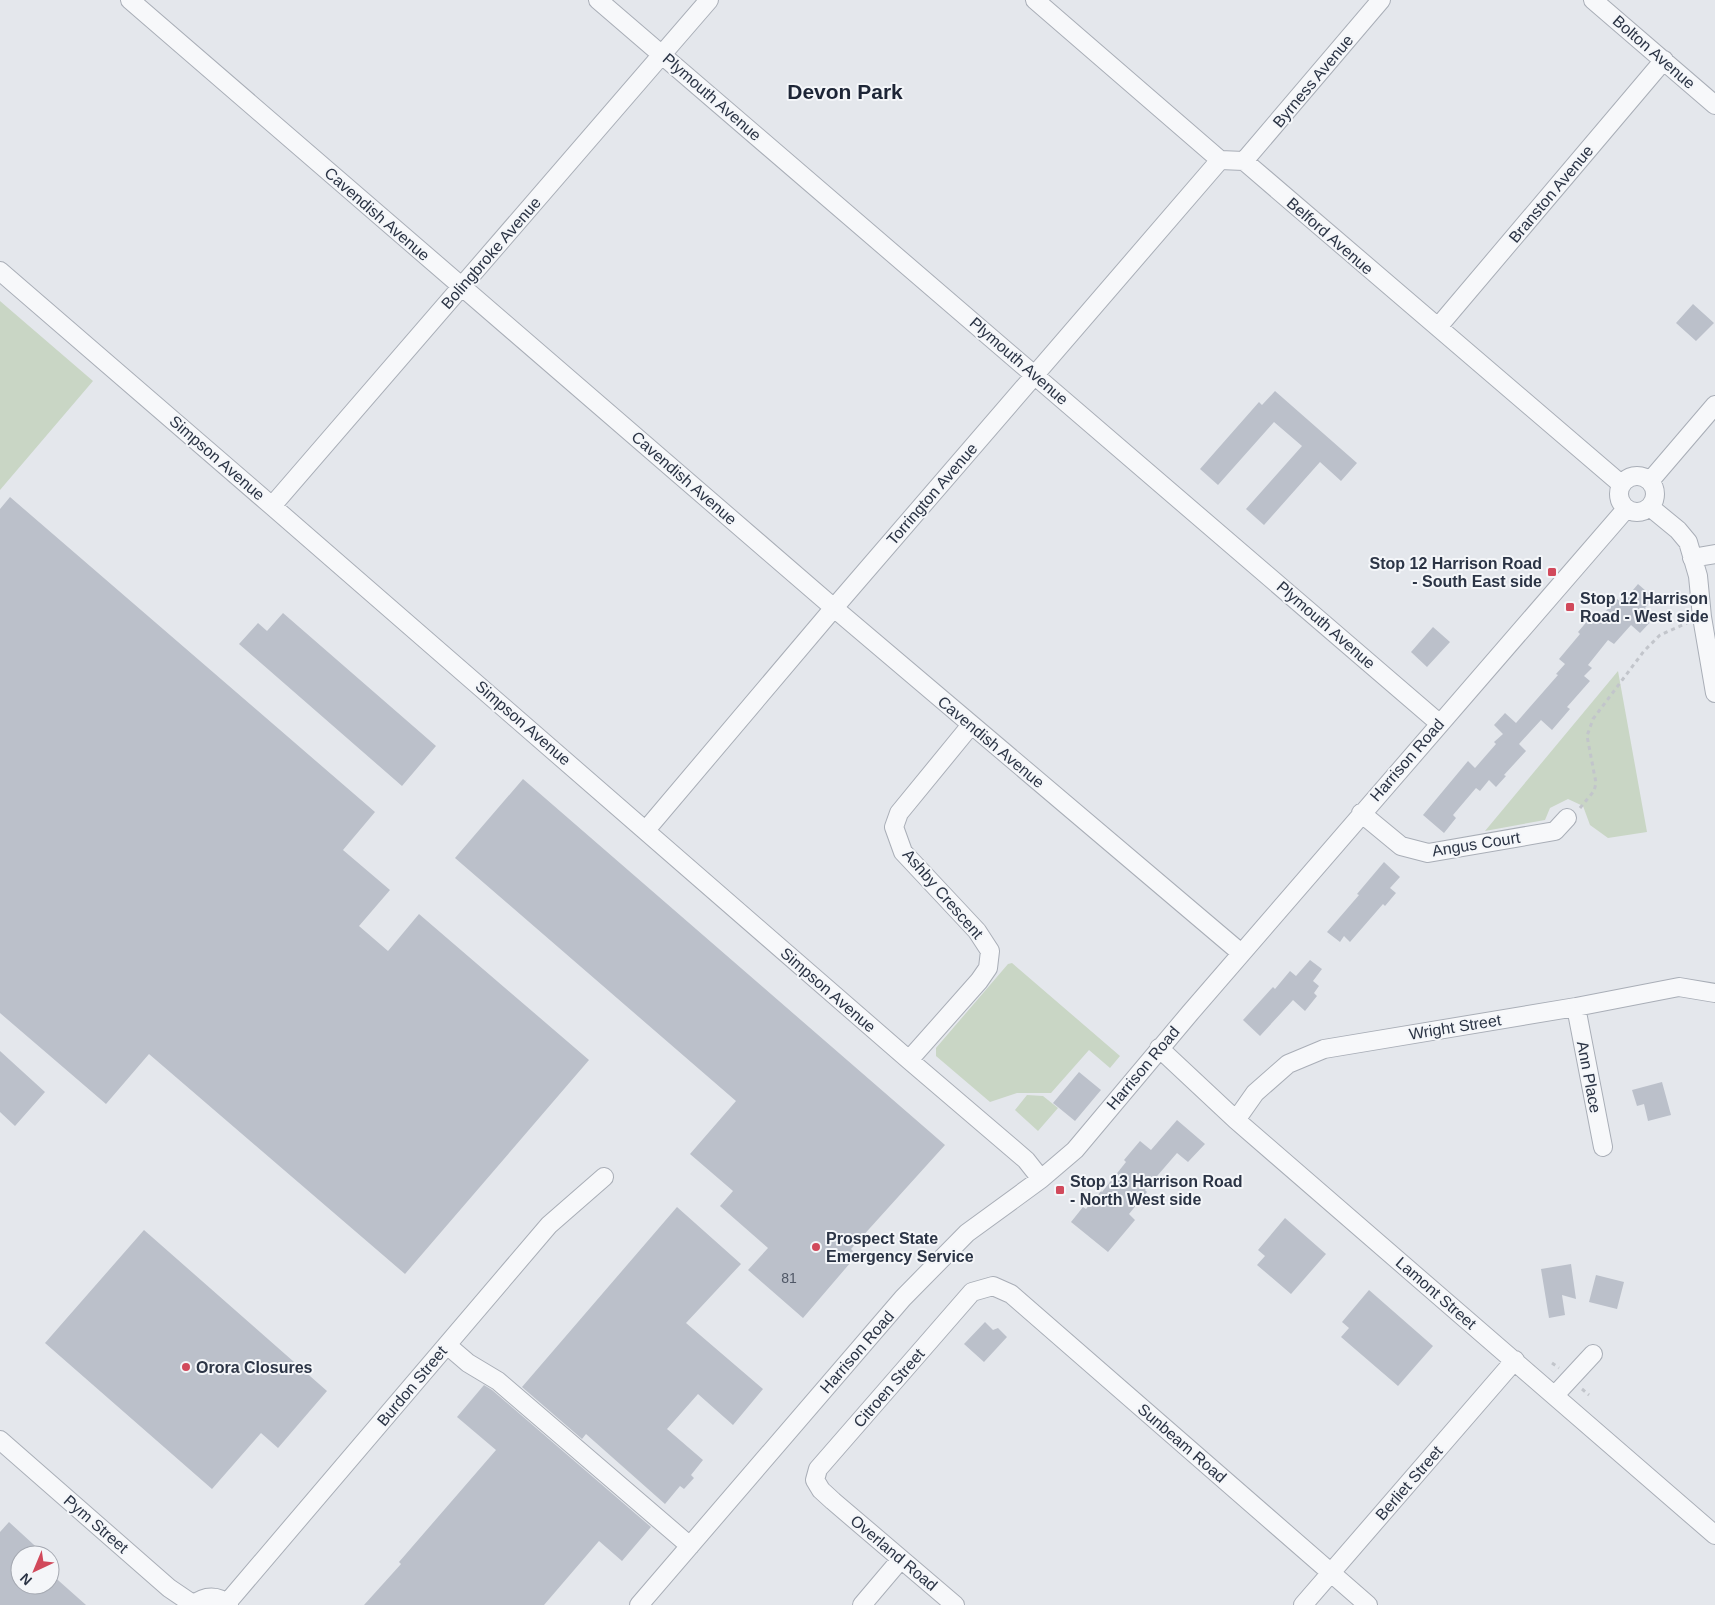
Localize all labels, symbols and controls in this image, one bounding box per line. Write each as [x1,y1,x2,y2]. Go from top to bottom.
street label: Bolton Avenue [1610,12,1698,92]
street label: Byrness Avenue [1269,31,1357,131]
street label: Plymouth Avenue [660,50,765,144]
district label: Devon Park [787,80,903,103]
street label: Branston Avenue [1505,142,1597,246]
street label: Cavendish Avenue [321,164,433,264]
street label: Bolingbroke Avenue [438,194,544,312]
street label: Belford Avenue [1284,194,1376,278]
street label: Plymouth Avenue [967,314,1072,408]
street label: Simpson Avenue [166,412,268,504]
street label: Cavendish Avenue [628,428,740,528]
street label: Torrington Avenue [883,440,981,548]
place label: Stop 12 Harrison Road - South East side [1370,555,1542,590]
marker: Stop 12 Harrison Road - South East side [1546,566,1558,578]
street label: Plymouth Avenue [1274,578,1379,672]
place label: Stop 12 Harrison Road - West side [1580,590,1709,625]
marker: Stop 12 Harrison Road - West side [1564,601,1576,613]
street label: Simpson Avenue [472,677,574,769]
street label: Cavendish Avenue [935,693,1048,791]
street label: Harrison Road [1367,715,1447,805]
street label: Angus Court [1431,829,1522,859]
street label: Ashby Crescent [900,846,987,943]
street label: Simpson Avenue [777,944,879,1036]
street label: Wright Street [1408,1011,1503,1043]
street label: Harrison Road [1103,1023,1183,1113]
street label: Ann Place [1574,1040,1604,1115]
place label: Stop 13 Harrison Road - North West side [1070,1173,1242,1208]
marker: Stop 13 Harrison Road - North West side [1054,1184,1066,1196]
place label: Prospect State Emergency Service [826,1230,974,1265]
marker: Prospect State Emergency Service [810,1241,822,1253]
street label: Lamont Street [1392,1254,1480,1333]
house number: 81 [781,1270,797,1286]
street label: Harrison Road [817,1307,897,1397]
street label: Burdon Street [374,1342,451,1429]
street label: Citroen Street [850,1345,928,1431]
place label: Orora Closures [196,1359,313,1376]
marker: Orora Closures [180,1361,192,1373]
street label: Sunbeam Road [1134,1400,1230,1486]
street label: Berliet Street [1372,1442,1446,1523]
street label: Pym Street [61,1492,132,1557]
street label: Overland Road [847,1512,941,1594]
north arrow [10,1545,60,1595]
text: N [17,1570,35,1589]

